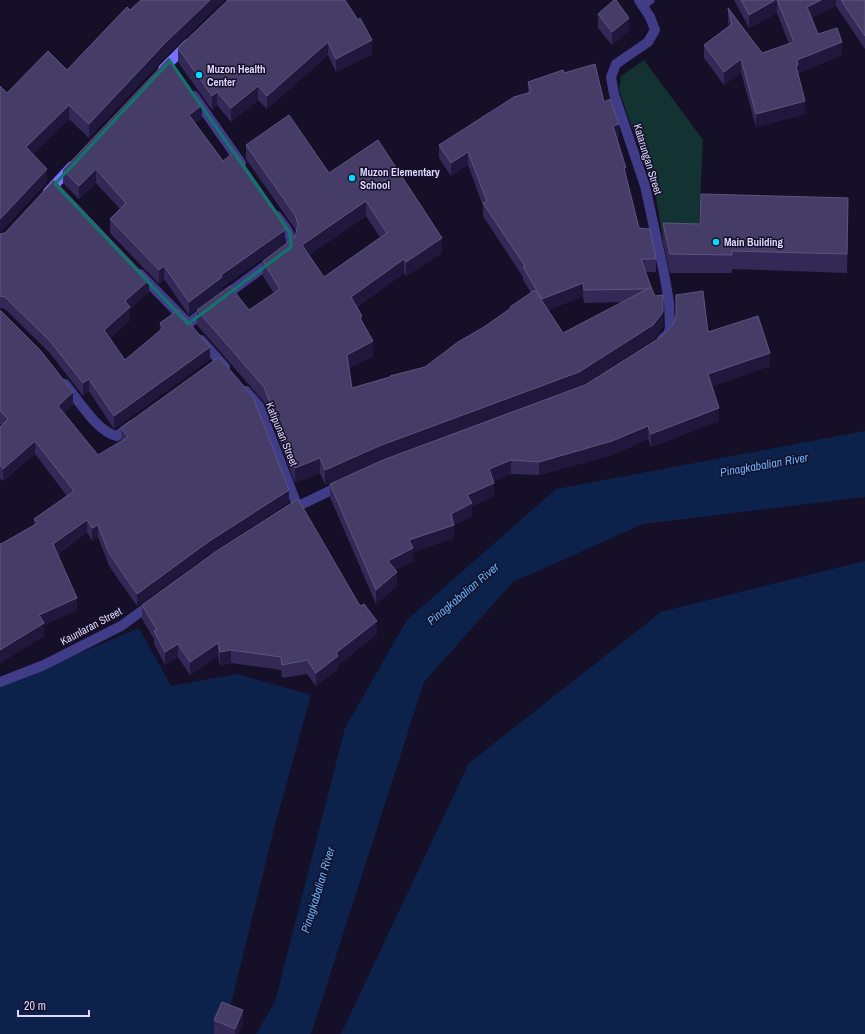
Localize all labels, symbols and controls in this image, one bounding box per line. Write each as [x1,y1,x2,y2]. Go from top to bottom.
place label: Muzon Health Center [207,62,266,89]
marker: Muzon Health Center [194,70,204,80]
street label: Katarungan Street [631,122,666,197]
place label: Muzon Elementary School [360,165,440,192]
marker: Muzon Elementary School [347,173,357,183]
place label: Main Building [724,235,784,249]
marker: Main Building [711,237,721,247]
street label: Katipunan Street [263,400,301,468]
water label: Pinagkabalian River [719,449,810,481]
water label: Pinagkabalian River [424,559,503,629]
street label: Kaunlaran Street [58,604,125,648]
water label: Pinagkabalian River [297,844,339,935]
scale bar [18,992,89,1018]
text: 20 m [24,998,46,1014]

